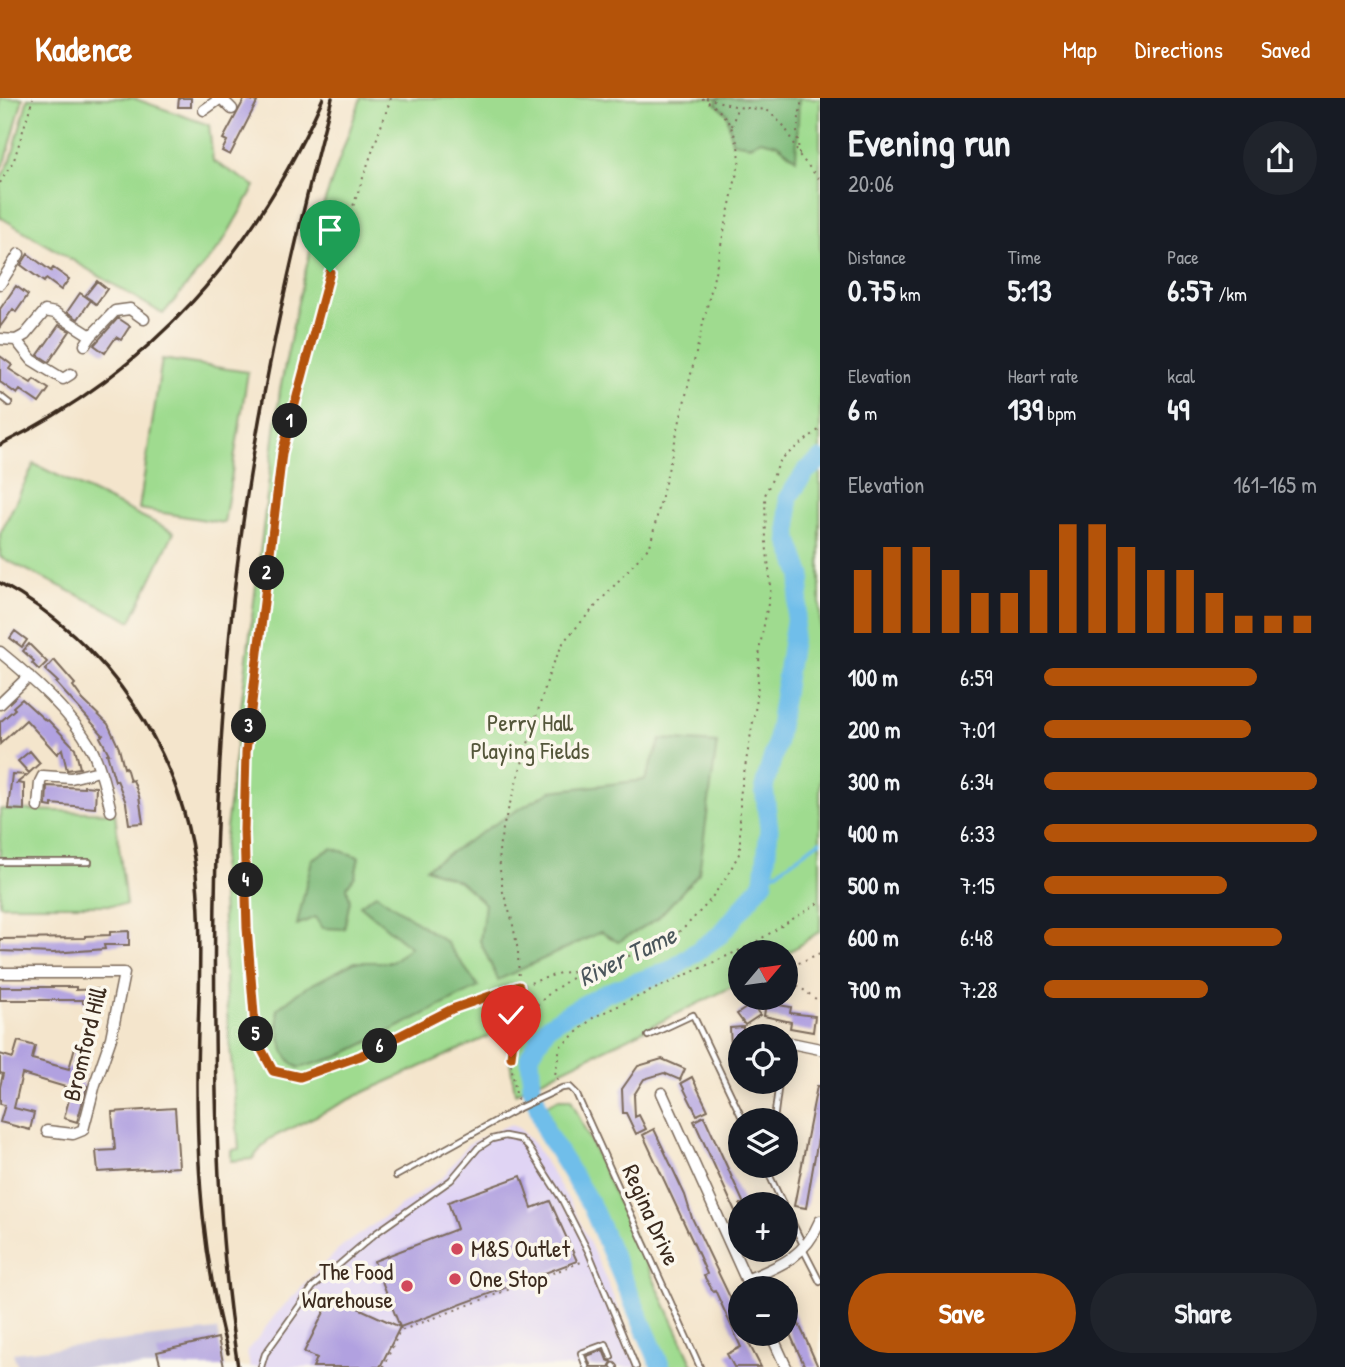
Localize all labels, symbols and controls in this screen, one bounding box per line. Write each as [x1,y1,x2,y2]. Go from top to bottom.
text: Kadence [35,27,132,71]
text: Map [1063,33,1097,65]
text: Directions [1135,33,1223,65]
text: Saved [1261,33,1310,65]
text: Evening run [848,116,1011,168]
button: share [1243,121,1317,195]
text: 20:06 [848,168,894,199]
pin [300,200,360,272]
icon: arrive [311,211,349,249]
text: Distance [848,244,906,270]
text: Time [1008,244,1041,270]
text: Pace [1167,244,1199,270]
text: 0.75 [848,270,895,310]
text: 5:13 [1008,270,1052,310]
text: 6:57 [1167,270,1214,310]
text: km [895,281,921,307]
text: /km [1214,281,1247,307]
text: Elevation [848,363,911,389]
text: Heart rate [1008,363,1079,389]
text: kcal [1167,363,1195,389]
text: 6 [848,389,860,429]
text: 139 [1008,389,1043,429]
text: 49 [1167,389,1190,429]
text: m [860,400,877,426]
text: bpm [1043,400,1076,426]
pin: 1 [272,404,308,438]
text: 1 [286,407,293,433]
text: Elevation [848,469,924,500]
text: 161–165 m [1233,469,1317,500]
pin: 2 [250,556,284,590]
text: 2 [262,559,271,585]
text: 100 m [848,662,898,693]
text: 6:59 [960,662,993,693]
park label: Perry Hall Playing Fields [471,706,589,766]
pin: 3 [232,708,266,744]
text: 3 [244,712,253,738]
text: 200 m [848,714,900,745]
text: 7:01 [960,714,995,745]
text: 300 m [848,766,900,797]
text: 6:34 [960,766,993,797]
text: 400 m [848,818,898,849]
text: 6:33 [960,818,995,849]
pin: 4 [229,862,264,898]
text: 4 [242,866,249,892]
text: 500 m [848,870,899,901]
text: 7:15 [960,870,995,901]
water label: River Tame [572,916,683,994]
text: 600 m [848,922,899,953]
text: 6:48 [960,922,993,953]
north arrow [728,940,798,1010]
map controls [728,940,798,1346]
text: 700 m [848,974,901,1005]
text: 7:28 [960,974,997,1005]
street label: Bromford Hill [54,983,114,1104]
pin [481,985,541,1057]
icon: check [492,996,530,1034]
pin: 5 [238,1016,274,1052]
text: 5 [251,1020,260,1046]
button: locate [728,1024,798,1094]
pin: 6 [362,1028,398,1063]
text: 6 [376,1032,383,1058]
button: layers [728,1108,798,1178]
street label: Regina Drive [615,1159,689,1271]
button: + [728,1192,798,1262]
place label: M&S Outlet [471,1232,571,1264]
marker: M&S Outlet [449,1241,465,1257]
place label: The Food Warehouse [302,1255,393,1315]
place label: One Stop [469,1262,547,1294]
marker: One Stop [447,1271,463,1287]
button: Save [848,1273,1076,1353]
button: Share [1090,1273,1317,1353]
button: − [728,1276,798,1346]
marker: The Food Warehouse [399,1278,415,1294]

